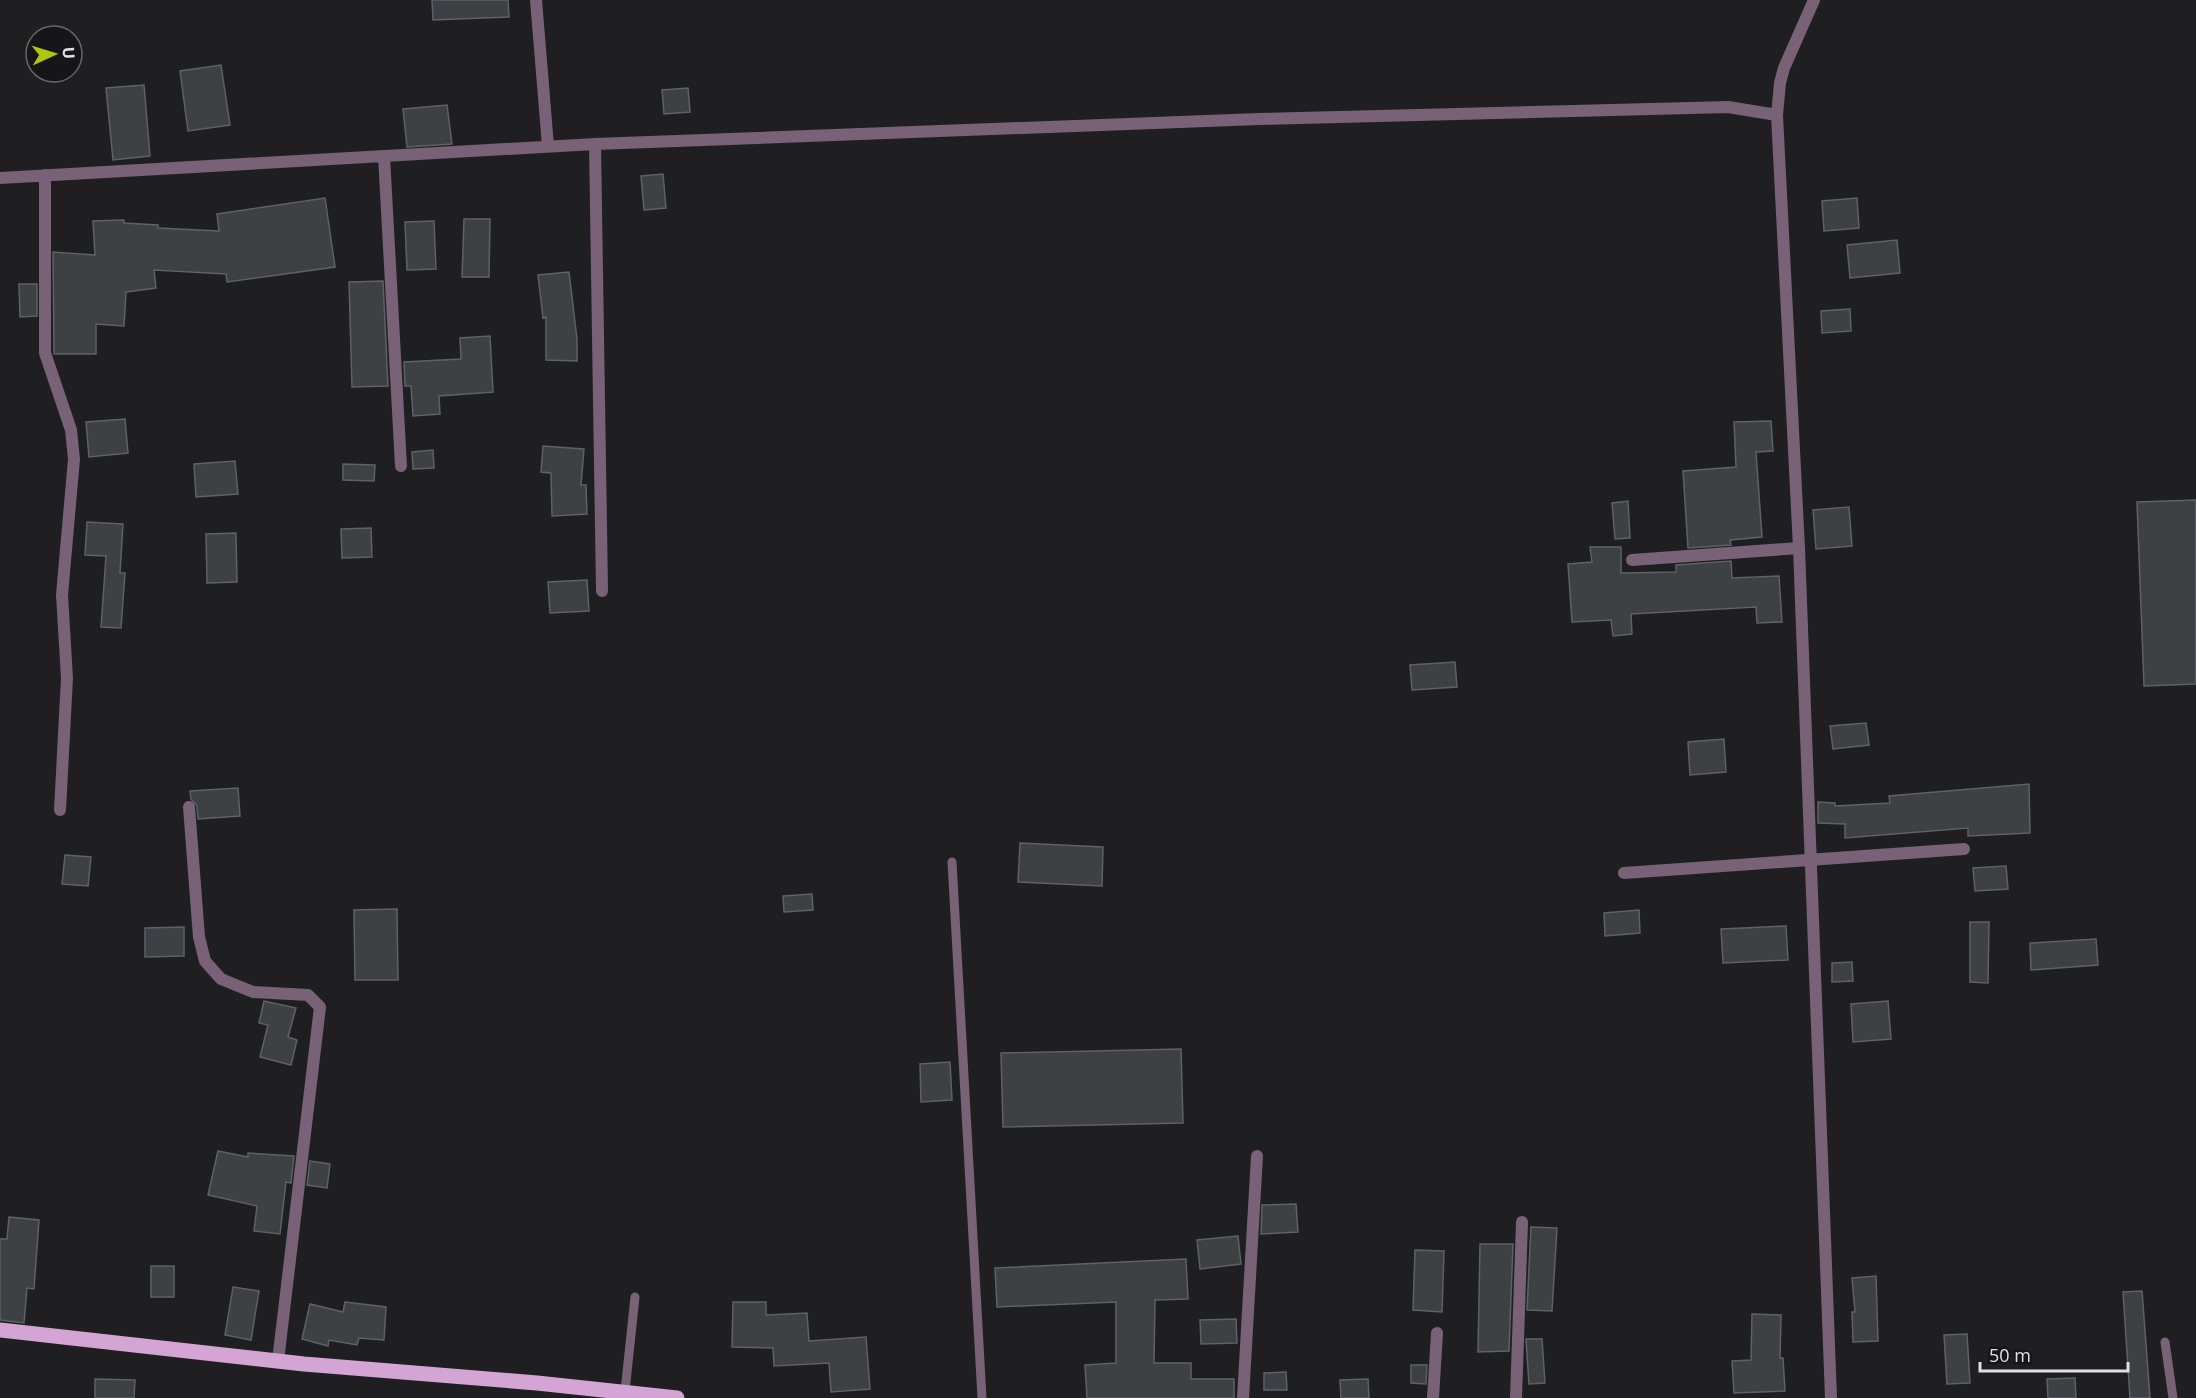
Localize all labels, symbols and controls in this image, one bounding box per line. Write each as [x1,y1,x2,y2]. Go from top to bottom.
north arrow [24,24,84,84]
text: U [58,46,80,60]
scale bar [1980,1335,2128,1373]
text: 50 m [1989,1343,2031,1367]

